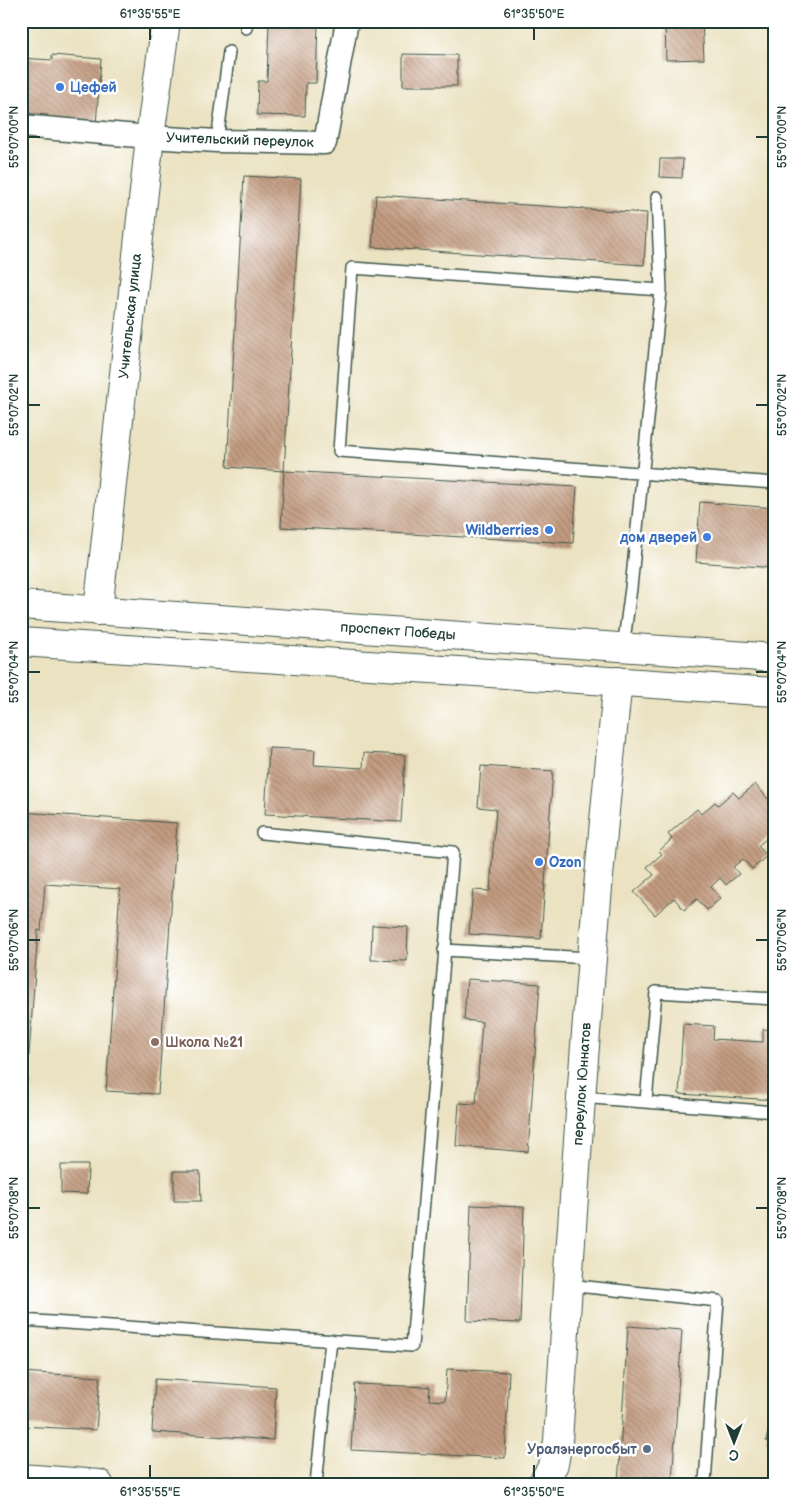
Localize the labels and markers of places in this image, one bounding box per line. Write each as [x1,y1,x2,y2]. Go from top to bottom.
place label: Цефей [70,79,117,96]
marker: Цефей [54,81,66,93]
place label: Wildberries [466,522,539,539]
marker: Wildberries [543,524,555,536]
place label: дом дверей [619,529,697,546]
marker: дом дверей [701,531,713,543]
place label: Ozon [549,854,582,871]
marker: Ozon [533,856,545,868]
place label: Школа №21 [165,1034,243,1051]
marker: Школа №21 [149,1036,161,1048]
place label: Уралэнергосбыт [527,1441,637,1458]
marker: Уралэнергосбыт [641,1443,653,1455]

